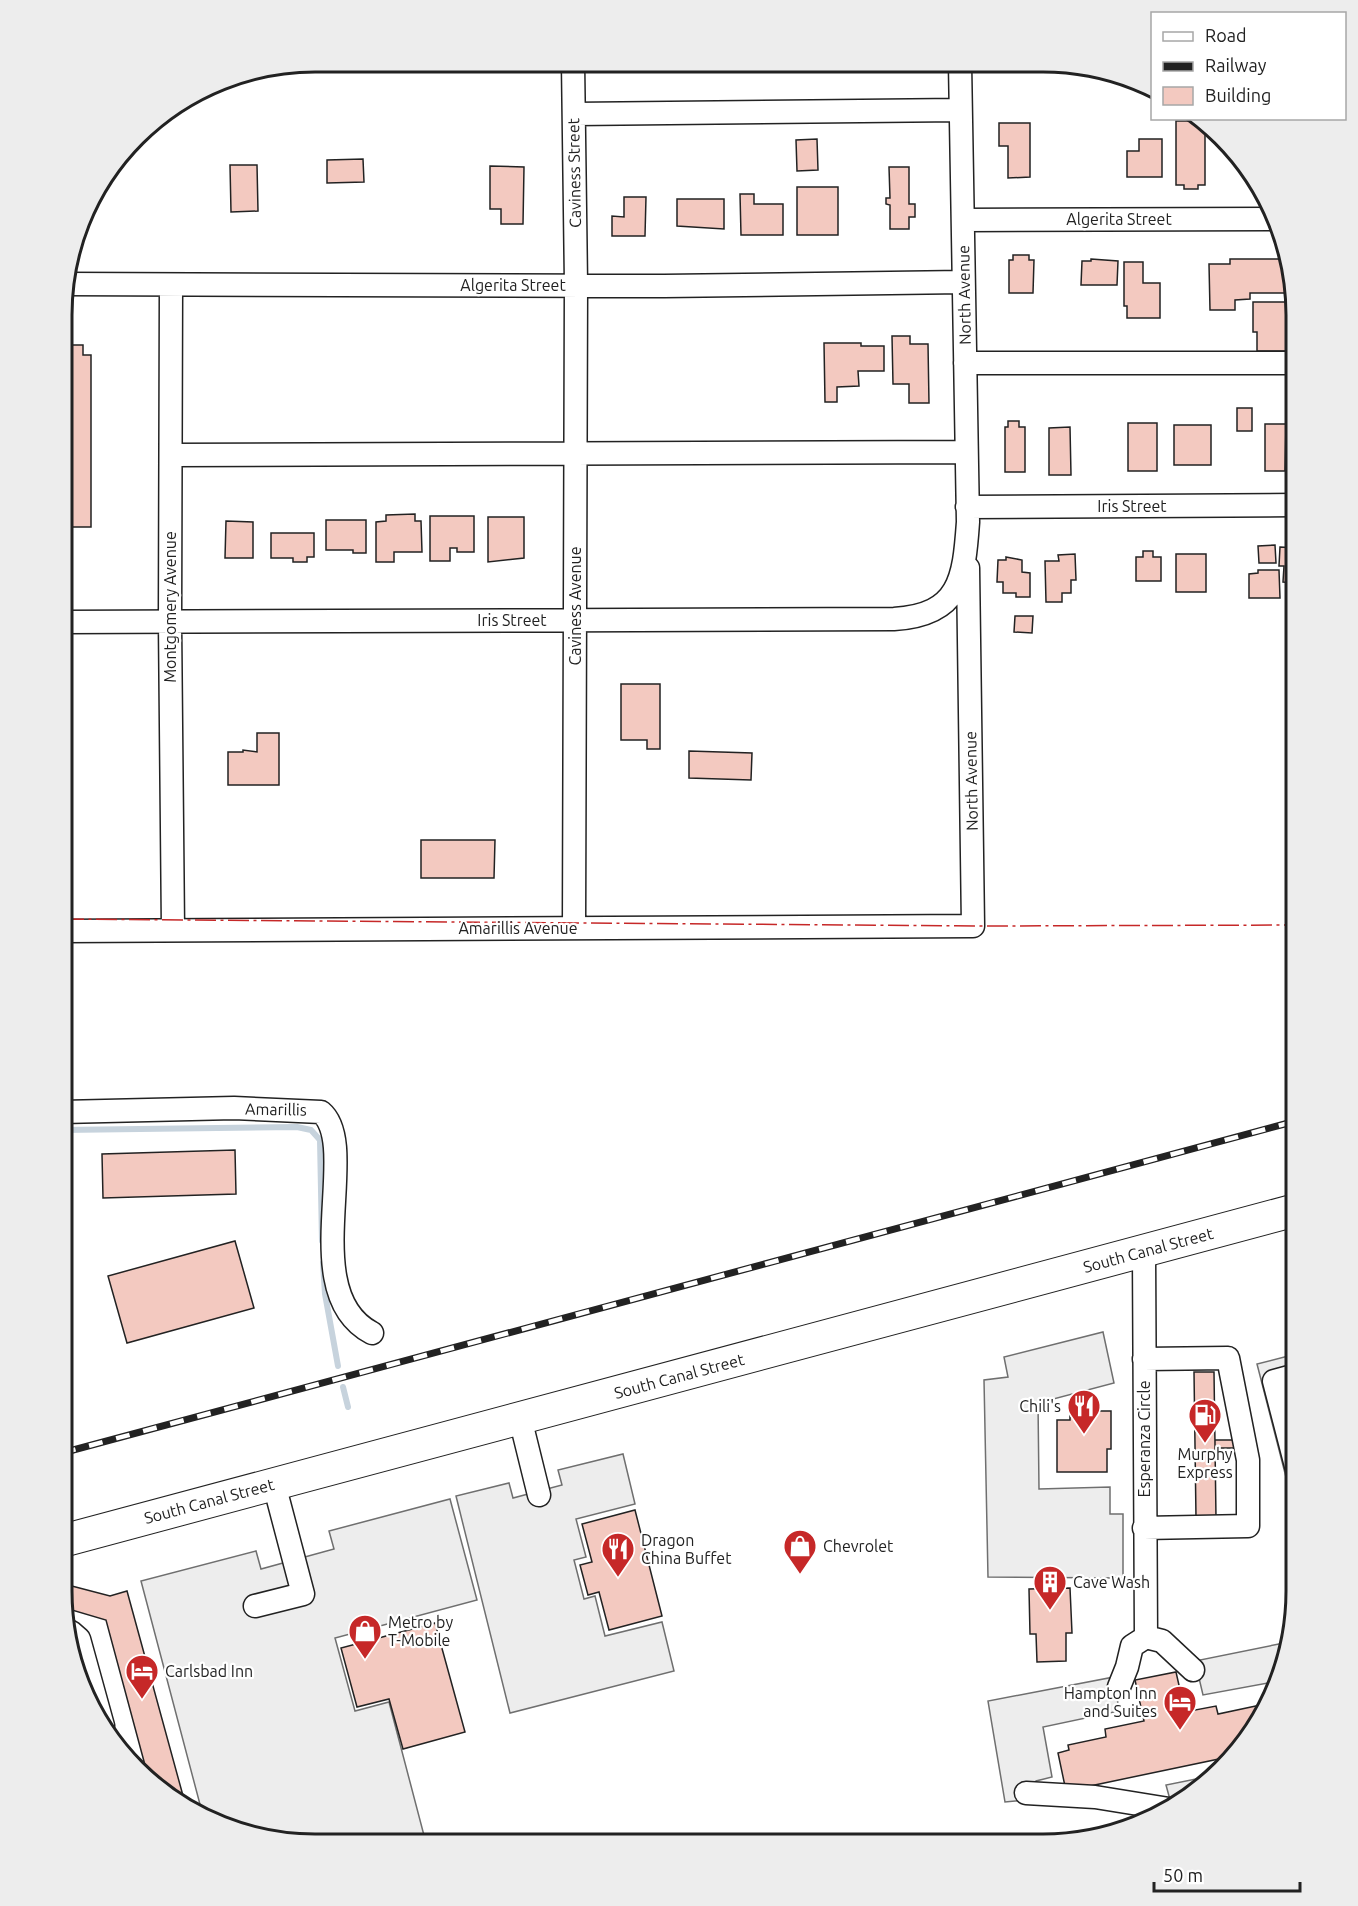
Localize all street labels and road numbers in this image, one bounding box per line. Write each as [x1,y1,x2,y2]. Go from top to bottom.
street label: Caviness Street [564,117,584,228]
street label: Algerita Street [1066,210,1172,228]
street label: North Avenue [954,245,974,345]
street label: Algerita Street [460,276,566,294]
street label: Iris Street [1097,497,1167,515]
street label: Montgomery Avenue [161,531,179,683]
street label: Caviness Avenue [566,546,584,666]
street label: Iris Street [477,611,547,629]
street label: North Avenue [961,731,981,831]
street label: Amarillis Avenue [458,919,578,937]
street label: Amarillis [245,1099,307,1119]
street label: South Canal Street [1081,1224,1216,1276]
street label: South Canal Street [612,1350,747,1402]
street label: Esperanza Circle [1135,1381,1153,1497]
street label: South Canal Street [142,1475,277,1527]

